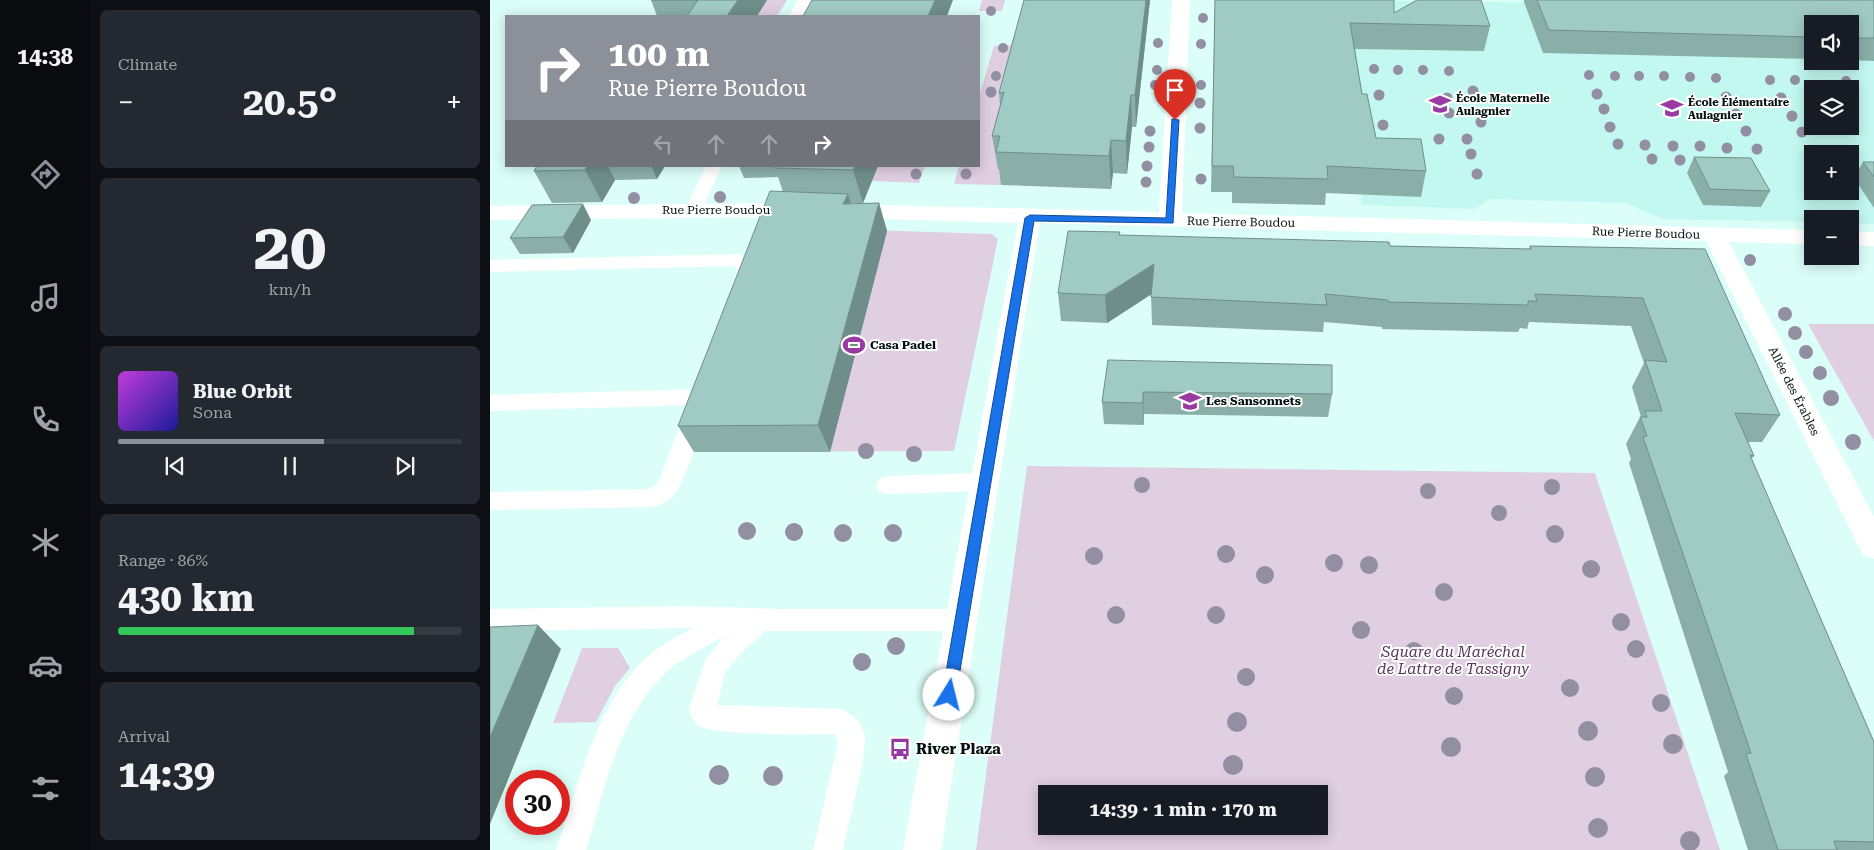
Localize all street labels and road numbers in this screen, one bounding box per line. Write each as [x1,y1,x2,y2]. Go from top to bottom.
street label: Rue Pierre Boudou [662,203,771,217]
street label: Rue Pierre Boudou [1187,214,1296,230]
street label: Rue Pierre Boudou [1592,224,1701,242]
street label: Allée des Érables [1766,344,1823,438]

